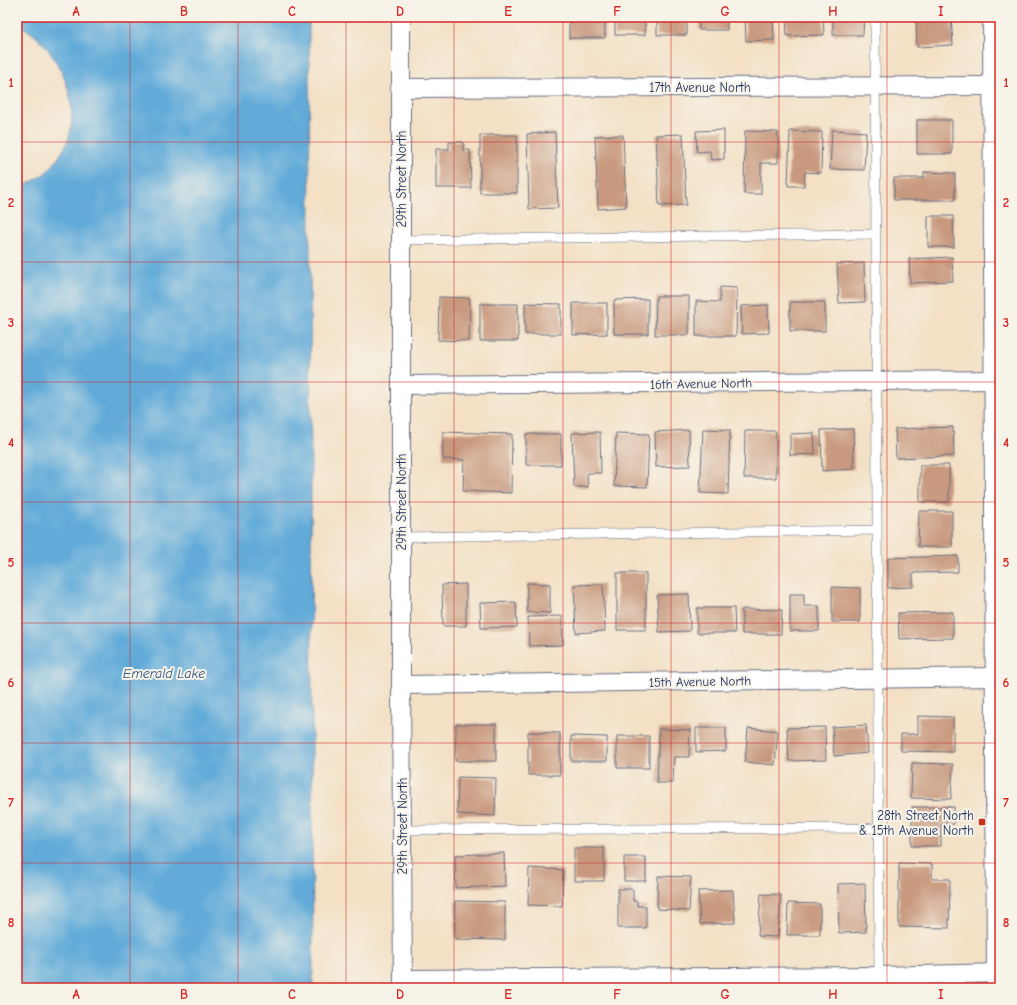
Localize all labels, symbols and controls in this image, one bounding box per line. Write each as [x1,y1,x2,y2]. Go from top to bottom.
text: A [72,4,80,19]
text: B [180,4,188,19]
text: C [288,4,296,19]
text: D [396,4,404,19]
text: E [504,4,512,19]
text: F [613,4,621,19]
text: G [720,4,730,19]
text: H [828,4,838,19]
text: I [938,4,944,19]
text: 1 [8,75,14,90]
text: 1 [1003,75,1009,90]
street label: 17th Avenue North [649,80,751,95]
street label: 29th Street North [394,131,409,227]
text: 2 [8,195,14,210]
text: 2 [1003,195,1009,210]
text: 3 [8,315,14,330]
text: 3 [1003,315,1009,330]
street label: 16th Avenue North [650,375,752,392]
text: 4 [8,435,14,450]
text: 4 [1003,435,1009,450]
street label: 29th Street North [394,454,409,550]
text: 5 [8,555,15,570]
text: 5 [1003,555,1010,570]
water label: Emerald Lake [123,665,205,682]
street label: 15th Avenue North [649,673,751,690]
text: 6 [8,675,15,690]
text: 6 [1003,675,1010,690]
street label: 29th Street North [395,778,410,874]
text: 7 [8,795,14,810]
text: 7 [1003,795,1009,810]
place label: 28th Street North & 15th Avenue North [859,808,974,838]
marker: 28th Street North & 15th Avenue North [977,817,987,827]
text: 8 [8,915,14,930]
text: 8 [1003,915,1009,930]
text: A [72,987,80,1002]
text: B [180,987,188,1002]
text: C [288,987,296,1002]
text: D [396,987,404,1002]
text: E [504,987,512,1002]
text: F [613,987,621,1002]
text: G [720,987,730,1002]
text: H [828,987,838,1002]
text: I [938,987,944,1002]

